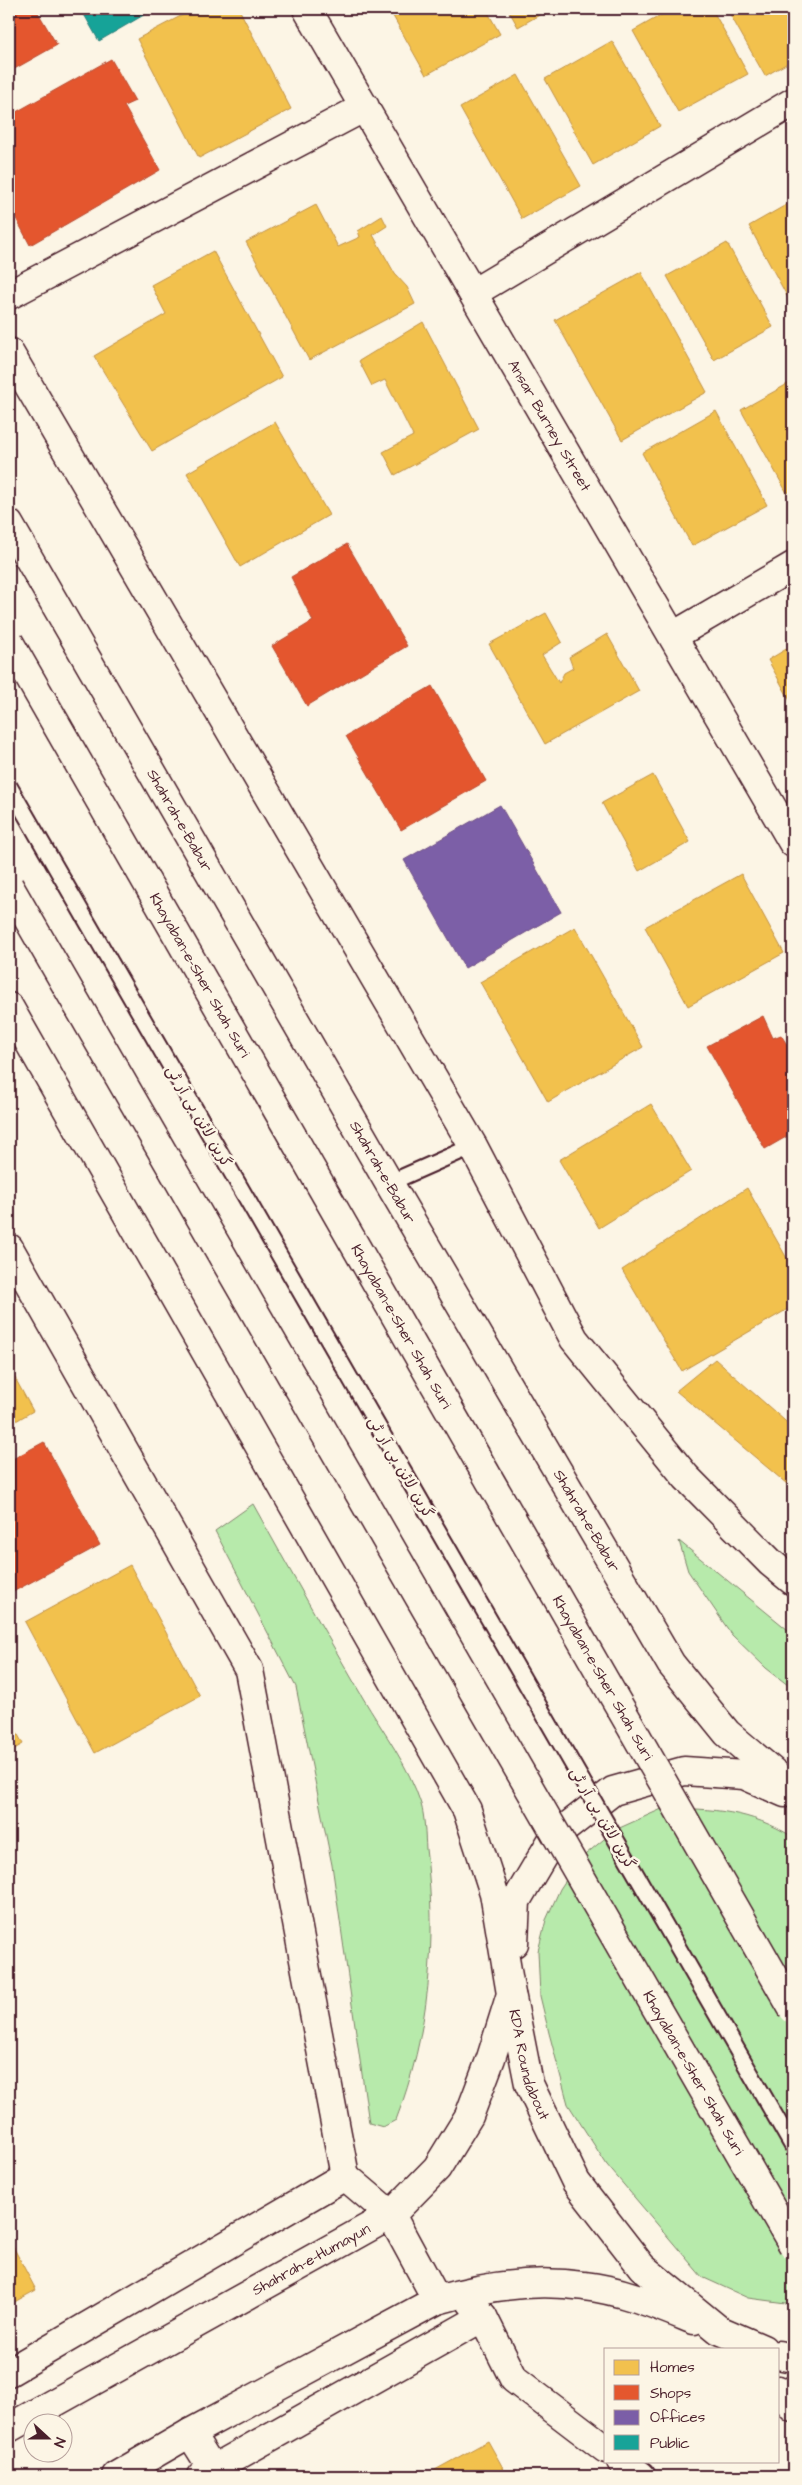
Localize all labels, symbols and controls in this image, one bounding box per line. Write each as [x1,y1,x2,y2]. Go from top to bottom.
street label: Ansar Burney Street [503,356,596,496]
street label: Shahrah-e-Babur [141,765,217,876]
street label: Khayaban-e-Sher Shah Suri [144,889,255,1062]
street label: گرین لائن بی آر ٹی [161,1061,236,1171]
street label: Shahrah-e-Babur [344,1117,420,1227]
street label: Khayaban-e-Sher Shah Suri [346,1241,457,1413]
street label: گرین لائن بی آر ٹی [363,1412,438,1522]
street label: Shahrah-e-Babur [548,1466,625,1576]
street label: Khayaban-e-Sher Shah Suri [547,1592,658,1765]
street label: گرین لائن بی آر ٹی [565,1763,640,1873]
street label: Khayaban-e-Sher Shah Suri [637,1987,749,2160]
street label: KDA Roundabout [503,2008,555,2124]
street label: Shahrah-e-Humayun [248,2218,375,2302]
legend [604,2348,780,2462]
text: Homes [650,2357,695,2378]
text: Shops [650,2383,692,2404]
text: Offices [650,2407,706,2428]
north arrow [22,2412,72,2462]
text: Public [650,2433,690,2454]
text: N [48,2435,70,2450]

